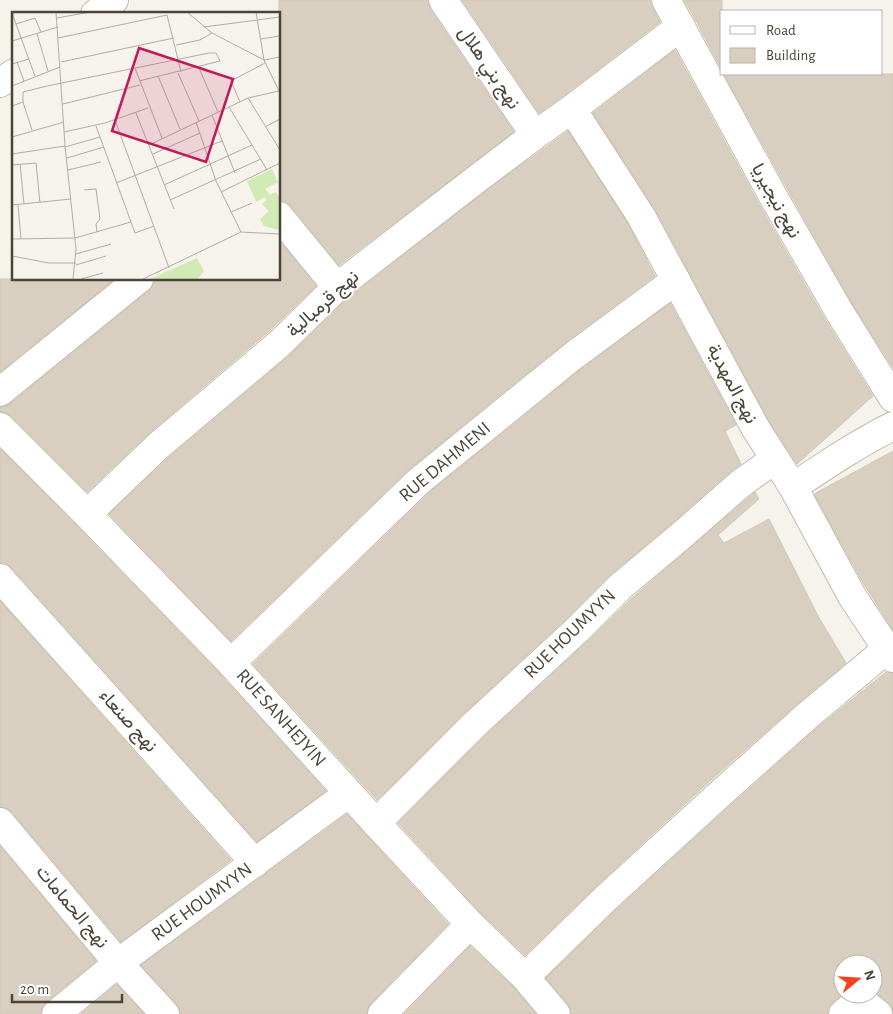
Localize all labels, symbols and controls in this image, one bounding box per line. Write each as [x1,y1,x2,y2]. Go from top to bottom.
legend [720,10,883,75]
inset map [12,12,280,280]
street label: نهج بني هلال [450,23,524,116]
text: Road [766,23,796,38]
text: Building [766,48,816,63]
street label: نهج نيجيريا [745,160,804,243]
street label: نهج قرمبالية [283,267,365,343]
street label: نهج المهدية [700,341,761,428]
street label: RUE DAHMENI [396,419,494,505]
street label: RUE HOUMYYN [521,586,619,682]
street label: RUE SANHEJYIN [233,666,329,770]
street label: نهج صنعاء [93,686,161,758]
street label: RUE HOUMYYN [148,859,256,945]
street label: نهج الحمامات [30,862,112,954]
north arrow [833,954,883,1004]
text: N [861,968,878,982]
scale bar [12,972,122,1004]
text: 20 m [20,982,49,997]

